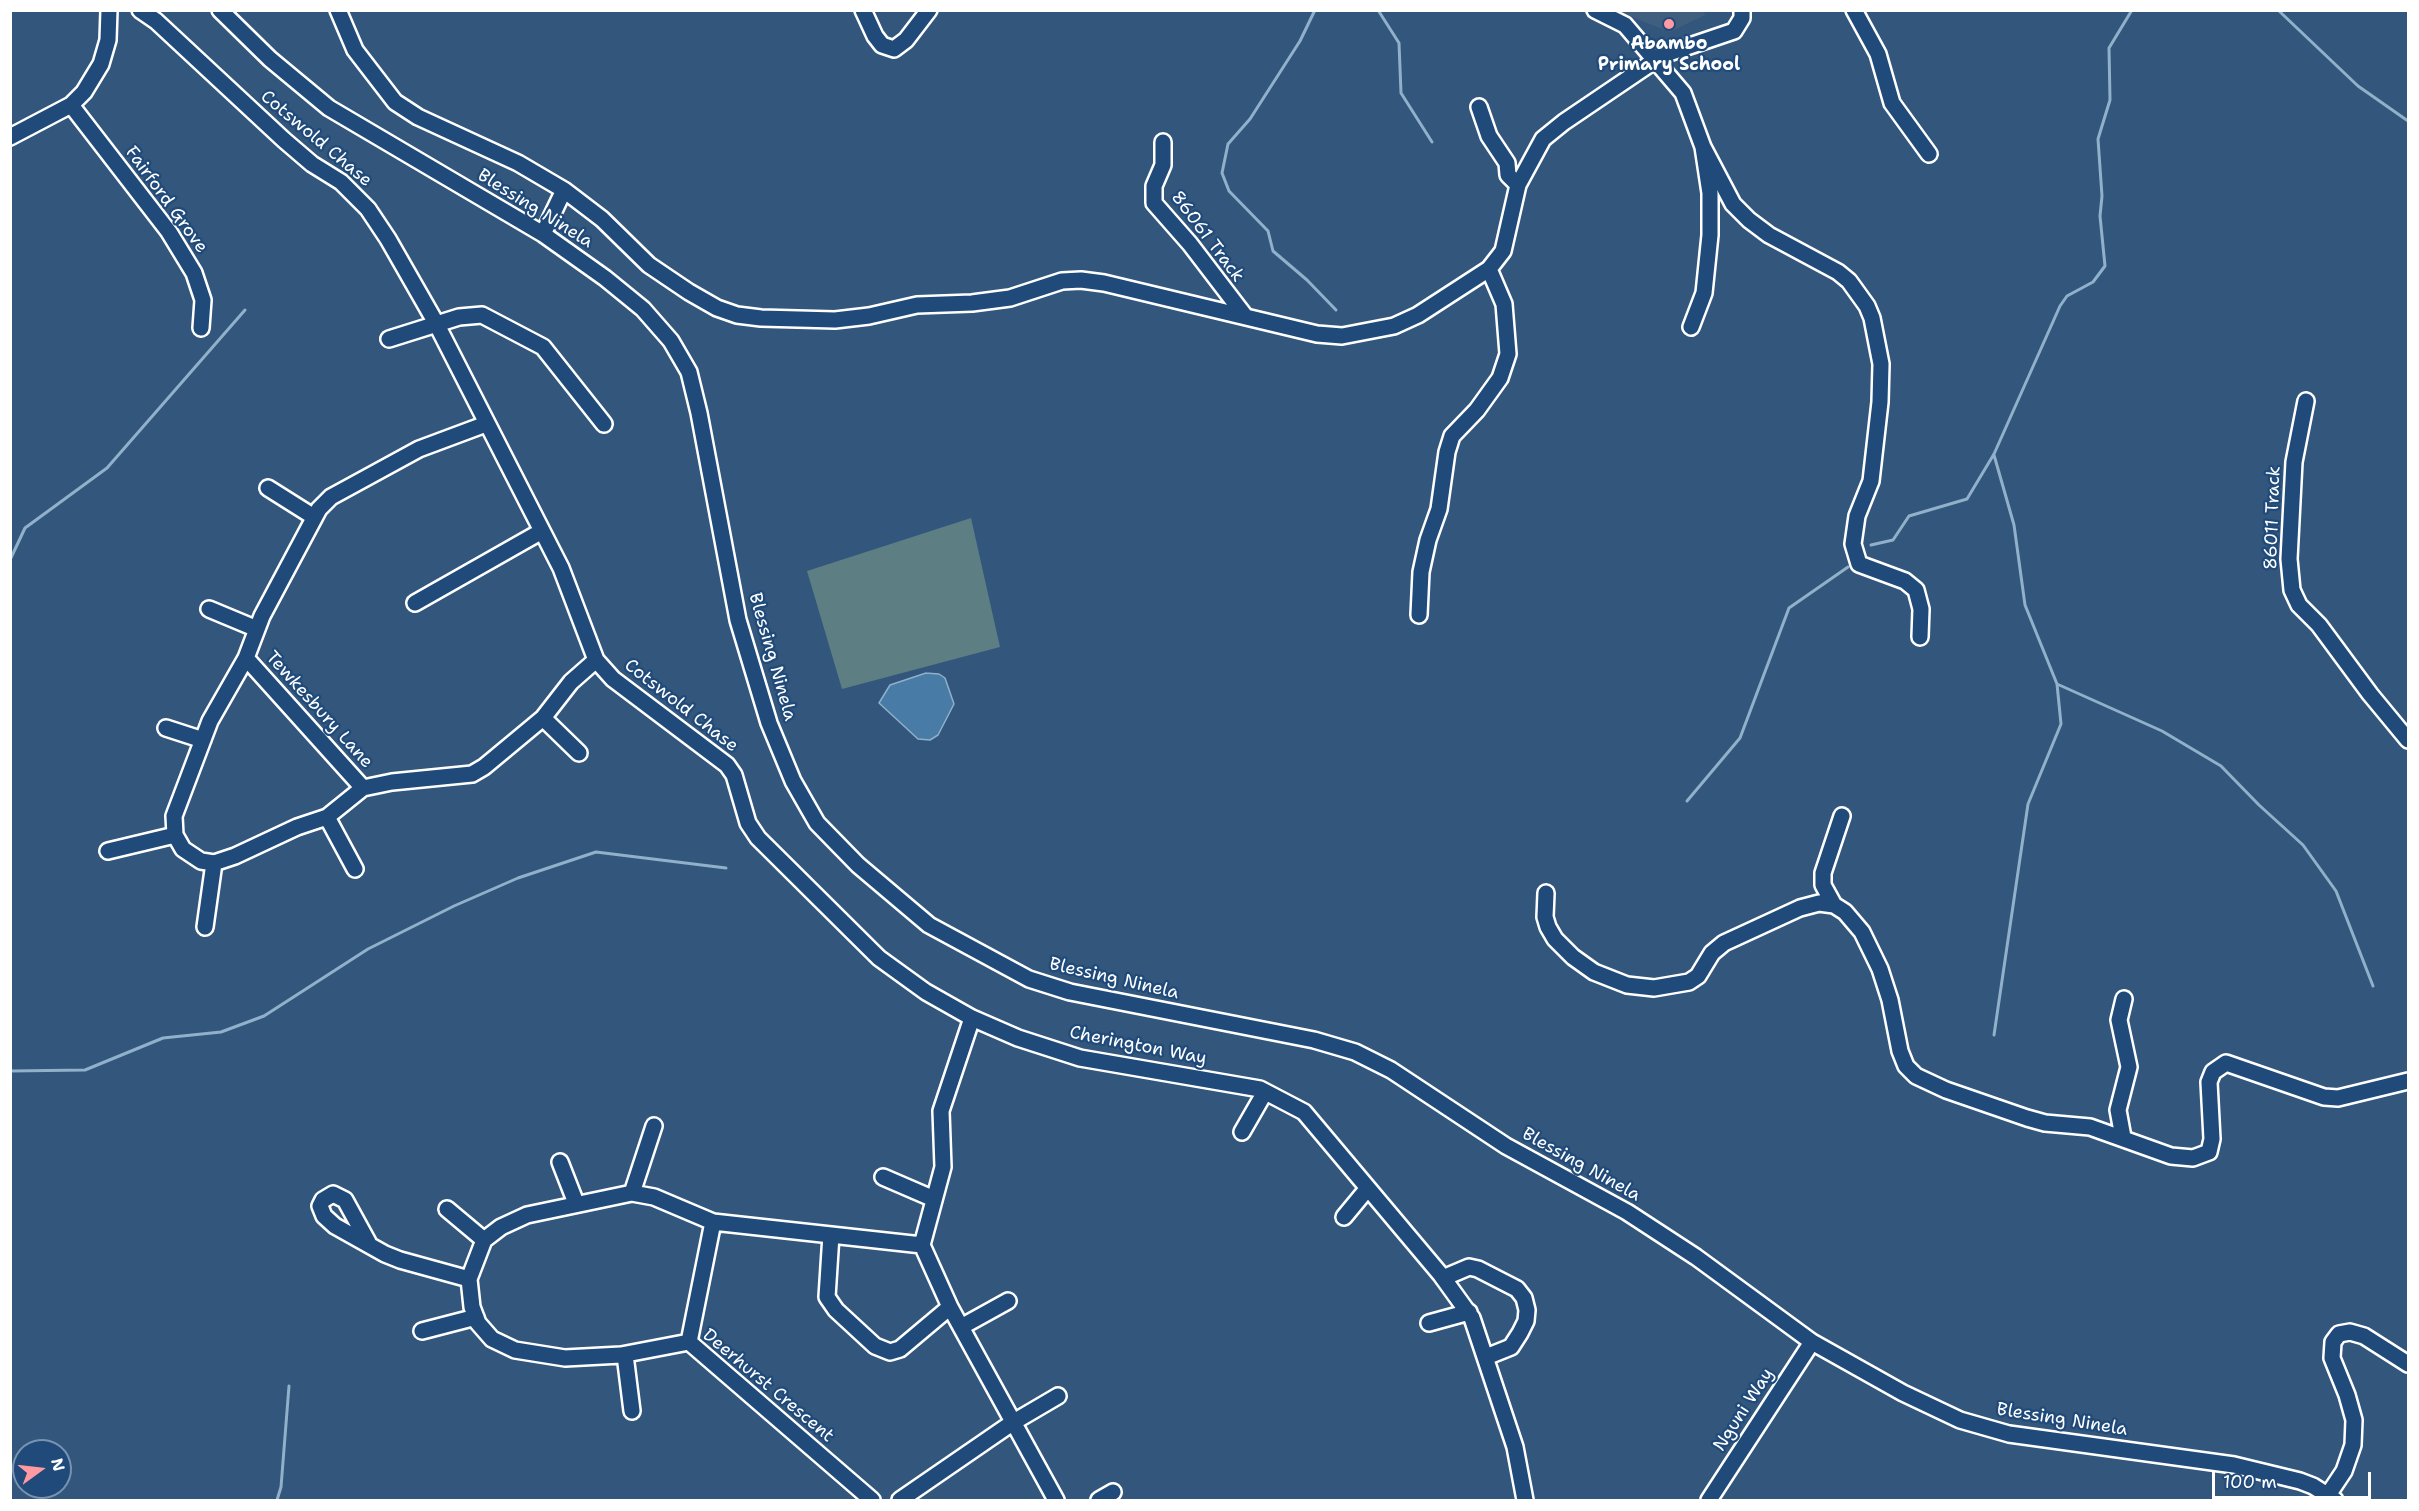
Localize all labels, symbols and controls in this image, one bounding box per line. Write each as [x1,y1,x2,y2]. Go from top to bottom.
marker: Abambo Primary School [1662,17,1676,31]
place label: Abambo Primary School [1598,33,1740,76]
street label: Cotswold Chase [256,86,376,192]
street label: Fairford Grove [120,142,212,258]
street label: Blessing Ninela [473,165,597,253]
street label: 86061 Track [1166,187,1248,287]
street label: 86011 Track [2260,466,2286,570]
street label: Blessing Ninela [743,590,801,724]
street label: Tewkesbury Lane [261,647,377,773]
street label: Cotswold Chase [620,655,742,757]
street label: Blessing Ninela [1047,954,1181,1004]
street label: Cherington Way [1068,1022,1208,1070]
street label: Blessing Ninela [1518,1124,1644,1206]
street label: Deerhurst Crescent [698,1325,838,1447]
street label: Nguni Way [1709,1364,1779,1456]
street label: Blessing Ninela [1995,1399,2129,1441]
north arrow [12,1439,72,1499]
text: N [46,1456,70,1474]
scale bar [2215,1460,2374,1498]
text: 100 m [2223,1470,2277,1494]

